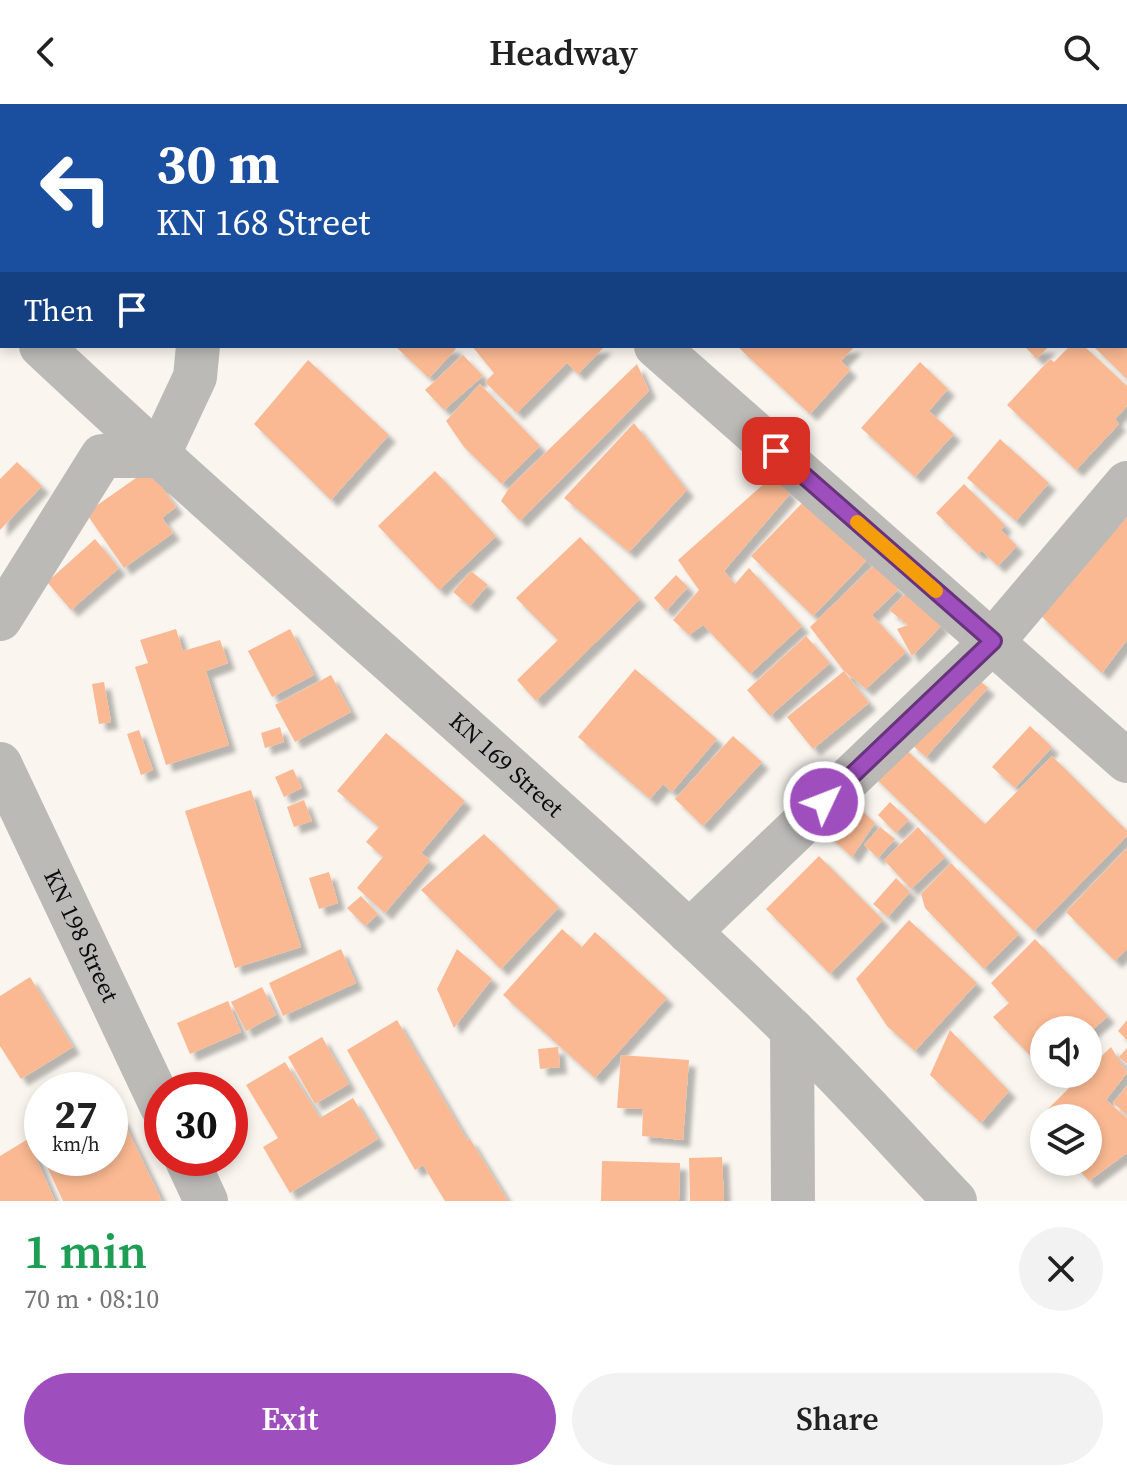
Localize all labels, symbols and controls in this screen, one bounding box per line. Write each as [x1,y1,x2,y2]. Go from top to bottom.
text: Headway [489,28,638,77]
icon: back [24,30,68,74]
icon: search [1059,30,1103,74]
text: 30 m [156,125,279,202]
icon: left [24,136,128,240]
text: KN 168 Street [156,198,370,247]
icon: arrive [110,288,154,332]
text: Then [24,290,94,331]
pin [742,417,810,485]
icon: arrive [754,429,798,473]
street label: KN 169 Street [442,704,571,825]
position arrow [782,760,866,844]
street label: KN 198 Street [36,864,127,1007]
map controls [1030,1016,1102,1176]
button: sound [1030,1016,1102,1088]
speed limit sign: 30 [144,1072,248,1176]
text: 27 [54,1087,98,1141]
button: layers [1030,1104,1102,1176]
text: km/h [52,1130,100,1158]
text: 1 min [24,1218,147,1284]
button: close [1019,1227,1103,1311]
text: 70 m · 08:10 [24,1281,159,1317]
button: Exit [24,1373,556,1465]
button: Share [572,1373,1103,1465]

